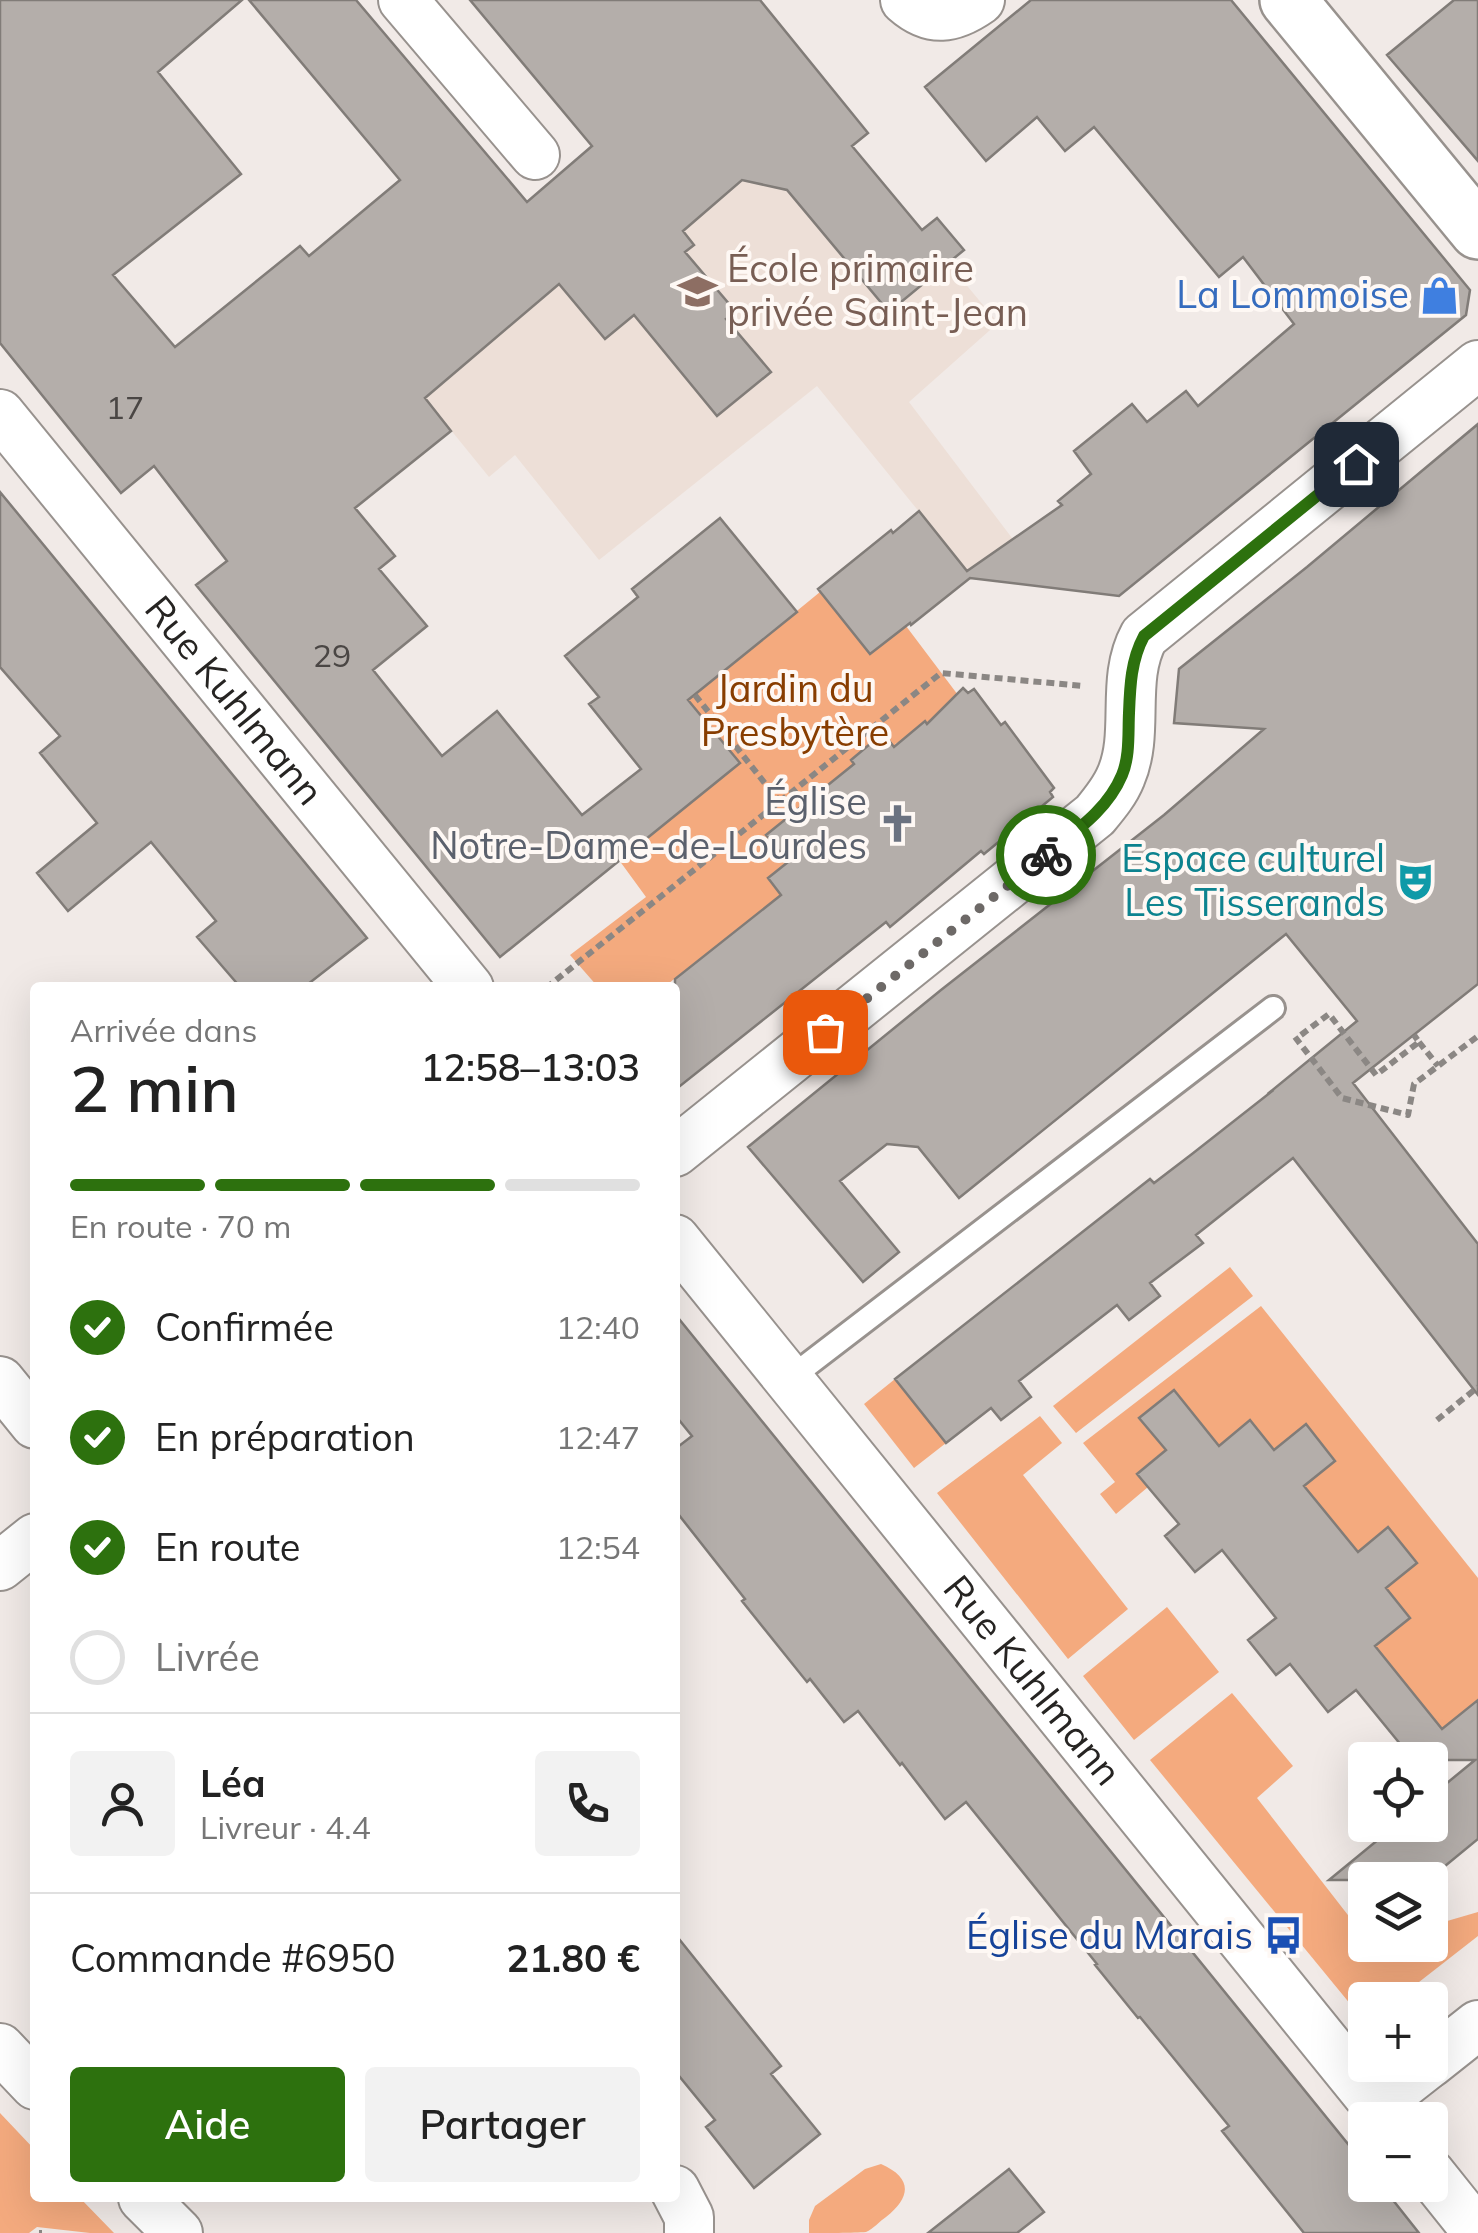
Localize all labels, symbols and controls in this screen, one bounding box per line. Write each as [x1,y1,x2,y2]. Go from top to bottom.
place label: École primaire privée Saint-Jean [727,244,1028,336]
school or university icon: École primaire privée Saint-Jean [676,270,718,312]
place label: La Lommoise [1176,270,1409,318]
shop icon: La Lommoise [1418,274,1460,316]
house number: 17 [106,387,144,427]
pin [1314,422,1399,507]
icon: home [1329,437,1384,492]
street label: Rue Kuhlmann [135,585,335,814]
house number: 29 [313,635,351,675]
park label: Jardin du Presbytère [701,664,889,756]
place label: Église Notre-Dame-de-Lourdes [430,777,867,869]
church icon: Église Notre-Dame-de-Lourdes [876,803,918,845]
courier [996,805,1096,905]
icon: bike [1019,828,1074,883]
place label: Espace culturel Les Tisserands [1121,834,1385,926]
theatre icon: Espace culturel Les Tisserands [1394,860,1436,902]
pin [783,990,868,1075]
icon: bag [798,1005,853,1060]
text: Arrivée dans [70,1010,257,1050]
text: 12:58–13:03 [420,1043,640,1091]
text: 2 min [70,1047,239,1128]
text: En route · 70 m [70,1206,291,1246]
icon: check [70,1300,125,1355]
text: Confirmée [155,1303,334,1351]
text: 12:40 [556,1307,640,1347]
icon: check [70,1410,125,1465]
text: En préparation [155,1413,415,1461]
text: 12:47 [556,1417,640,1457]
icon: check [70,1520,125,1575]
text: En route [155,1523,301,1571]
text: 12:54 [556,1527,640,1567]
street label: Rue Kuhlmann [934,1565,1132,1795]
text: Livrée [155,1633,260,1681]
map controls [1348,1742,1448,2202]
button: locate [1348,1742,1448,1842]
button: person [70,1751,175,1856]
button: phone [535,1751,640,1856]
text: Léa [200,1759,265,1807]
text: Livreur · 4.4 [200,1807,371,1847]
button: layers [1348,1862,1448,1962]
place label: Église du Marais [966,1911,1253,1959]
bus stop icon: Église du Marais [1262,1915,1304,1957]
text: Commande #6950 [70,1934,396,1982]
text: 21.80 € [506,1934,640,1982]
button: + [1348,1982,1448,2082]
button: Aide [70,2067,345,2182]
button: Partager [365,2067,640,2182]
button: − [1348,2102,1448,2202]

